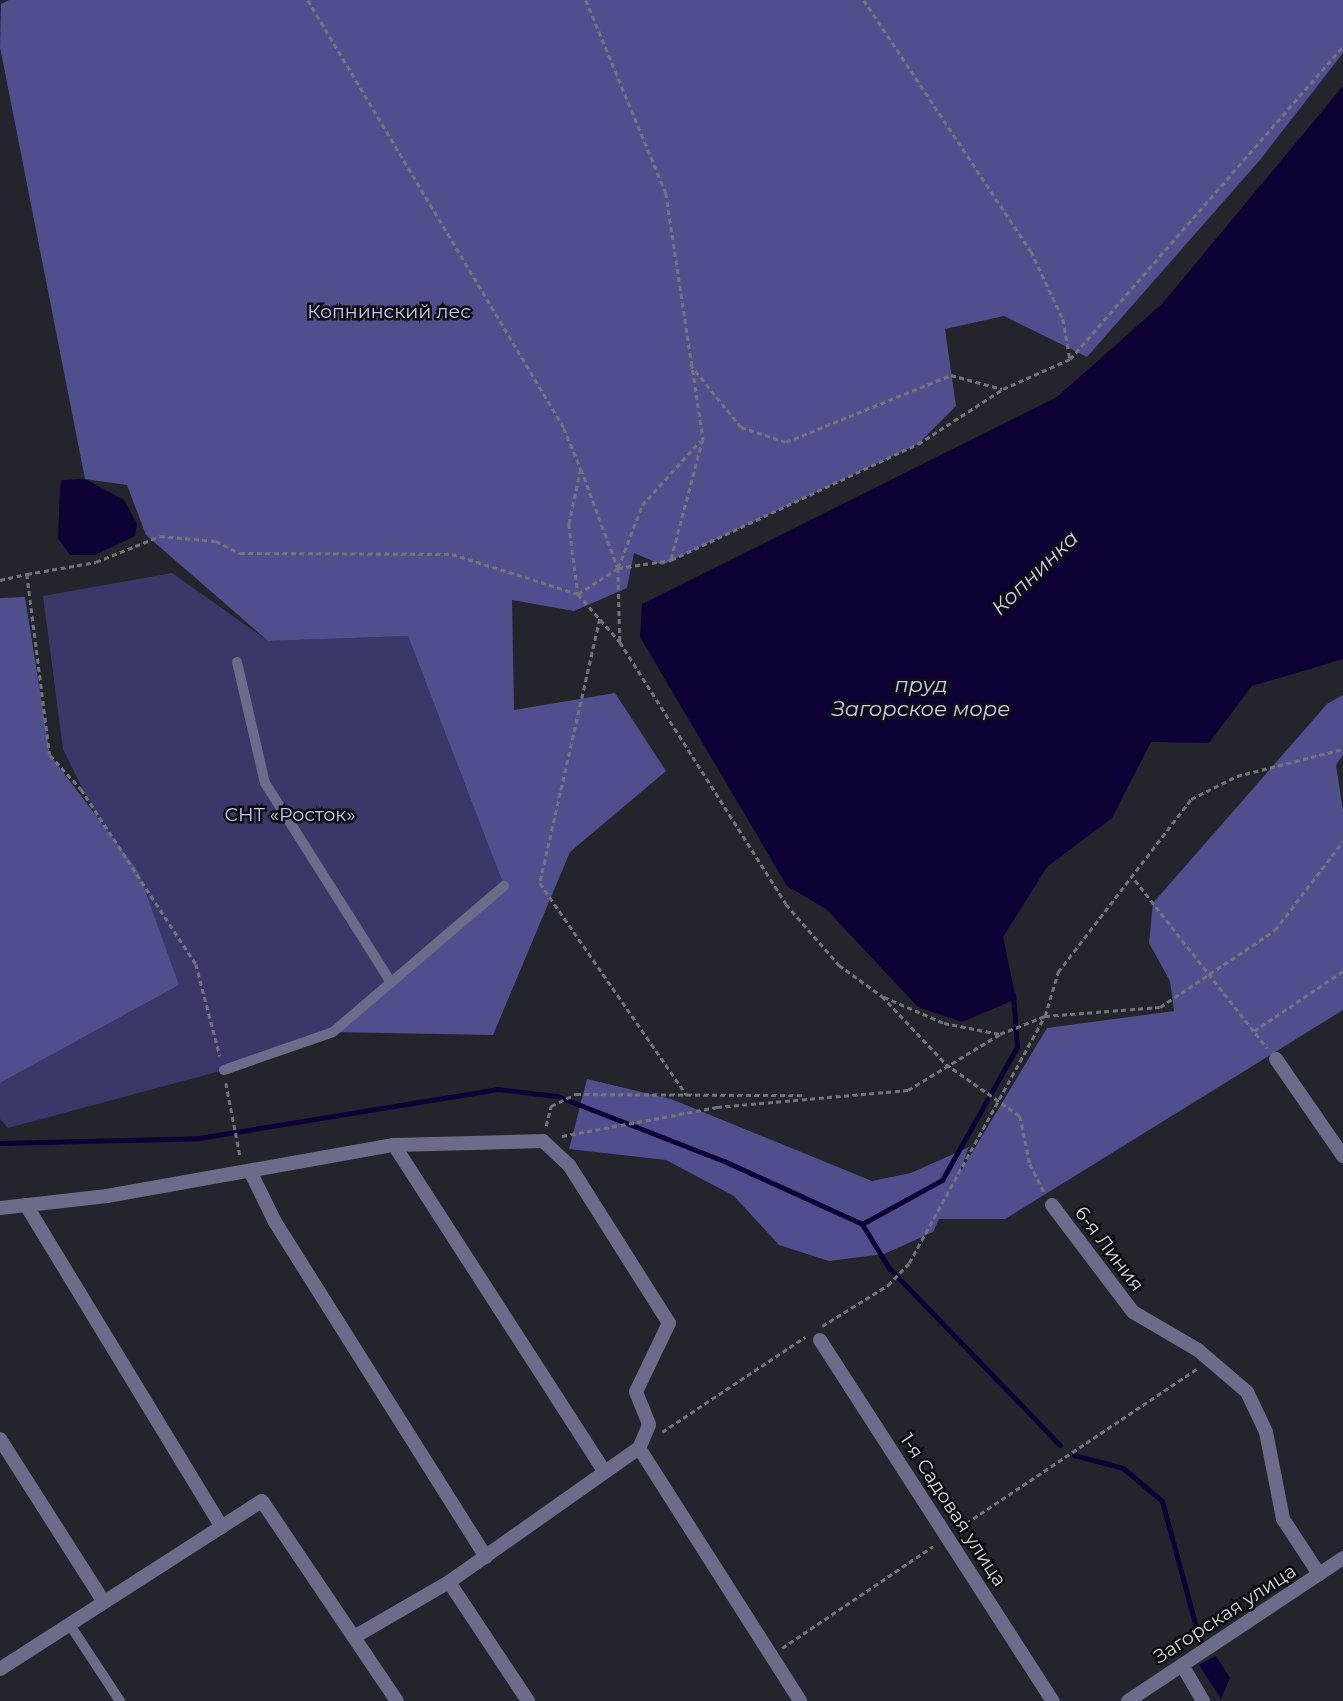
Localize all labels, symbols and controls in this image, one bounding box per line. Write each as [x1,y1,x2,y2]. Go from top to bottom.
park label: Копнинский лес [307,301,471,323]
water label: Копнинка [986,525,1084,621]
water label: пруд Загорское море [832,672,1010,722]
park label: СНТ «Росток» [225,804,355,826]
street label: 6-я Линия [1070,1202,1148,1296]
street label: 1-я Садовая улица [895,1429,1011,1591]
street label: Загорская улица [1150,1560,1300,1668]

